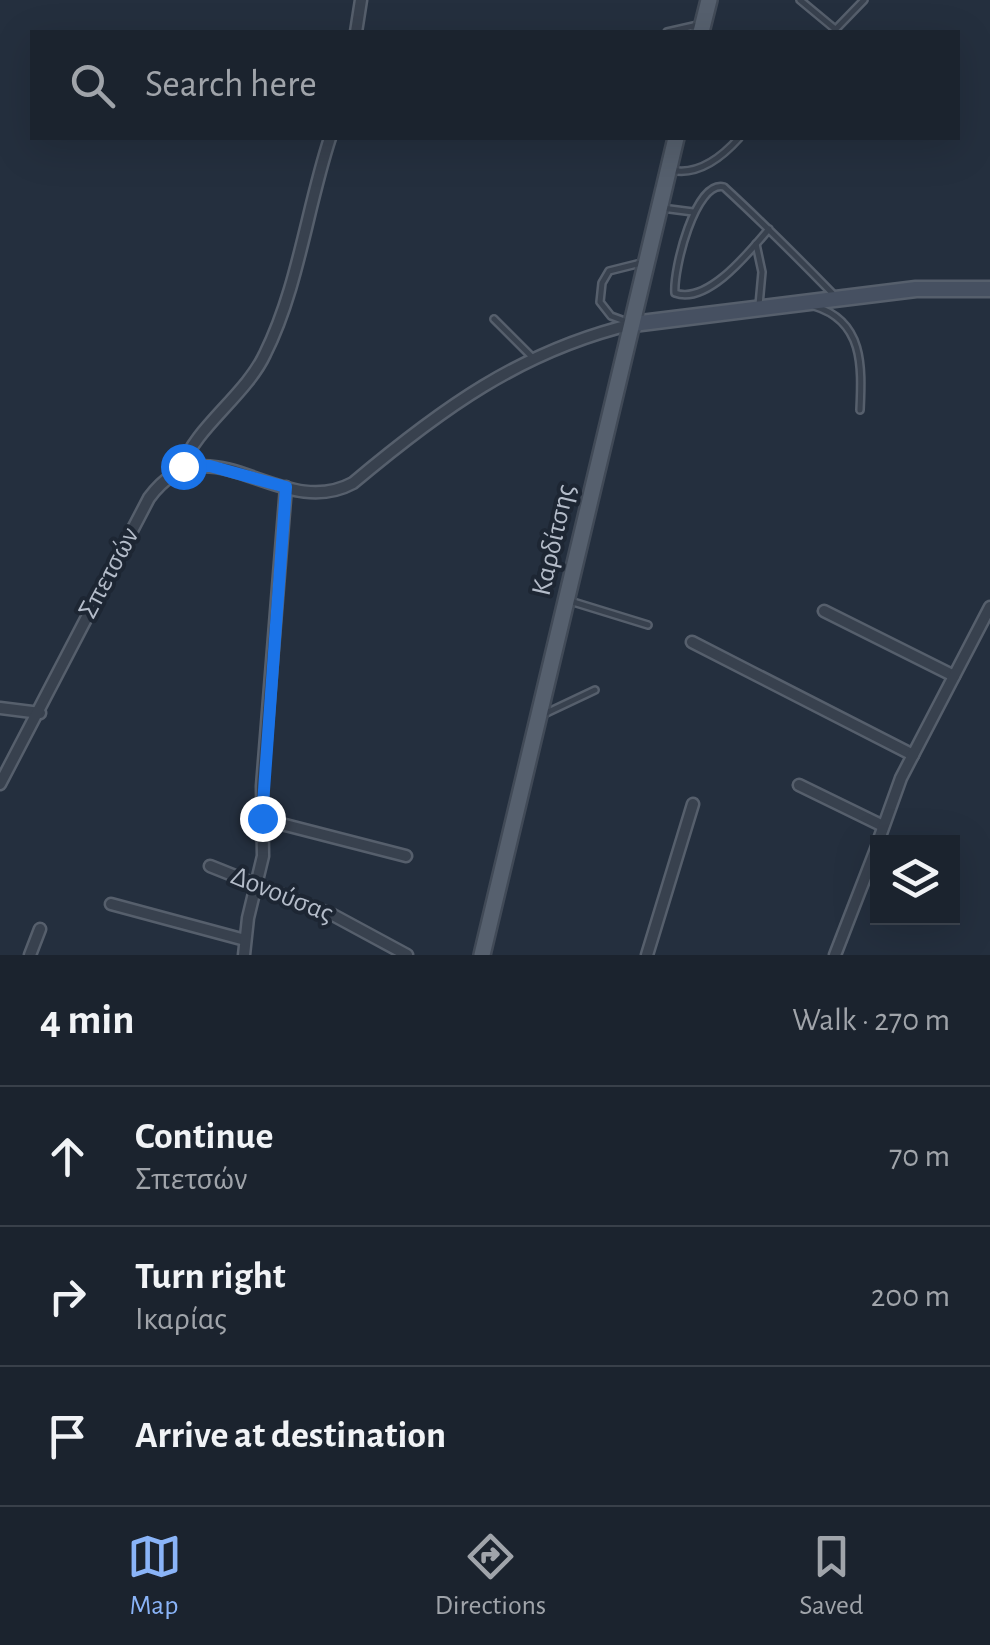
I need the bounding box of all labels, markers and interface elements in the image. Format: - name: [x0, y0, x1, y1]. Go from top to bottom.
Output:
- search box: [30, 30, 960, 140]
- icon: search: [65, 58, 120, 113]
- text: Search here: [145, 66, 317, 104]
- route start: [161, 444, 207, 490]
- street label: Καρδίτσης: [528, 482, 580, 598]
- street label: Σπετσών: [74, 523, 144, 623]
- route end: [240, 796, 286, 842]
- map controls: [870, 835, 960, 925]
- button: layers: [870, 835, 960, 925]
- street label: Δονούσας: [227, 862, 337, 928]
- text: 4 min: [40, 999, 135, 1041]
- text: Walk · 270 m: [792, 1004, 950, 1036]
- text: Continue: [135, 1118, 273, 1156]
- icon: ahead: [40, 1129, 95, 1184]
- text: 70 m: [889, 1140, 950, 1172]
- text: Σπετσών: [135, 1163, 247, 1195]
- text: Turn right: [135, 1258, 285, 1296]
- icon: right: [40, 1269, 95, 1324]
- text: 200 m: [871, 1280, 950, 1312]
- text: Ικαρίας: [135, 1303, 227, 1335]
- icon: arrive: [40, 1409, 95, 1464]
- text: Arrive at destination: [135, 1417, 446, 1455]
- tab: Map: [127, 1529, 182, 1623]
- tab: Directions: [435, 1529, 546, 1623]
- tab: Saved: [799, 1529, 863, 1623]

